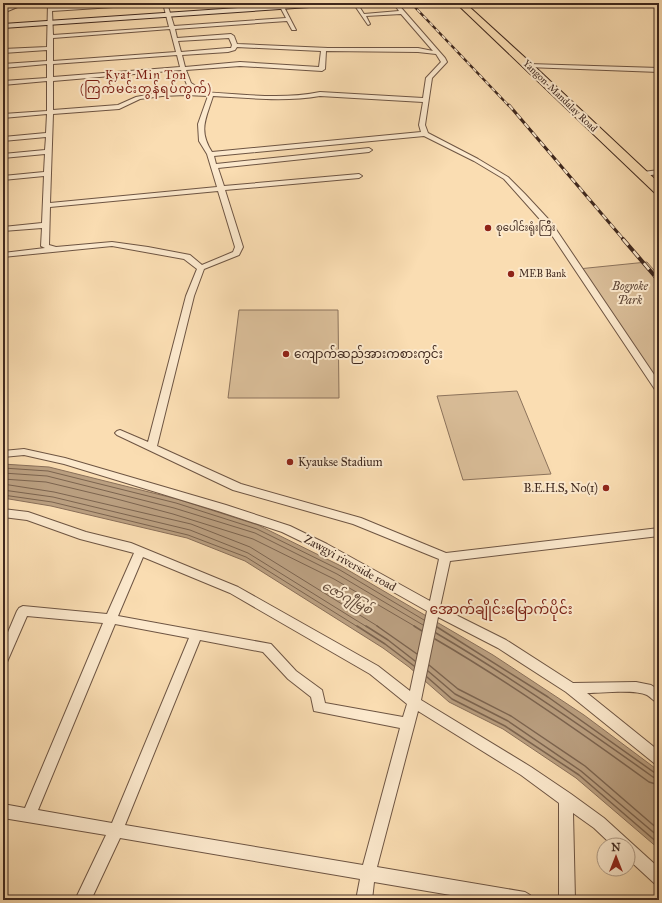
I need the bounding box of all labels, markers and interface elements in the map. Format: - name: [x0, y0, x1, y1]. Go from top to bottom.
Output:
- street label: Yangon-Mandalay Road: [520, 57, 600, 135]
- district label: Kyat Min Ton (ကြက်မင်းတွန်ရပ်ကွက်): [80, 68, 212, 99]
- place label: စုပေါင်းရုံးကြီး: [496, 220, 556, 236]
- marker: စုပေါင်းရုံးကြီး: [483, 223, 493, 233]
- place label: MEB Bank: [519, 268, 566, 280]
- marker: MEB Bank: [506, 269, 516, 279]
- park label: Bogyoke Park: [611, 279, 649, 307]
- place label: ကျောက်ဆည်အားကစားကွင်း: [294, 345, 443, 364]
- marker: ကျောက်ဆည်အားကစားကွင်း: [281, 349, 291, 359]
- place label: Kyaukse Stadium: [298, 455, 383, 469]
- marker: Kyaukse Stadium: [285, 457, 295, 467]
- place label: B.E.H.S, No(1): [524, 481, 598, 495]
- marker: B.E.H.S, No(1): [601, 483, 611, 493]
- street label: Zawgyi riverside road: [301, 532, 398, 595]
- water label: ဇော်ဂျီမြစ်: [317, 576, 378, 621]
- district label: အောက်ချိုင်းမြောက်ပိုင်း: [429, 599, 573, 621]
- north arrow: [596, 837, 636, 877]
- text: N: [611, 841, 621, 854]

